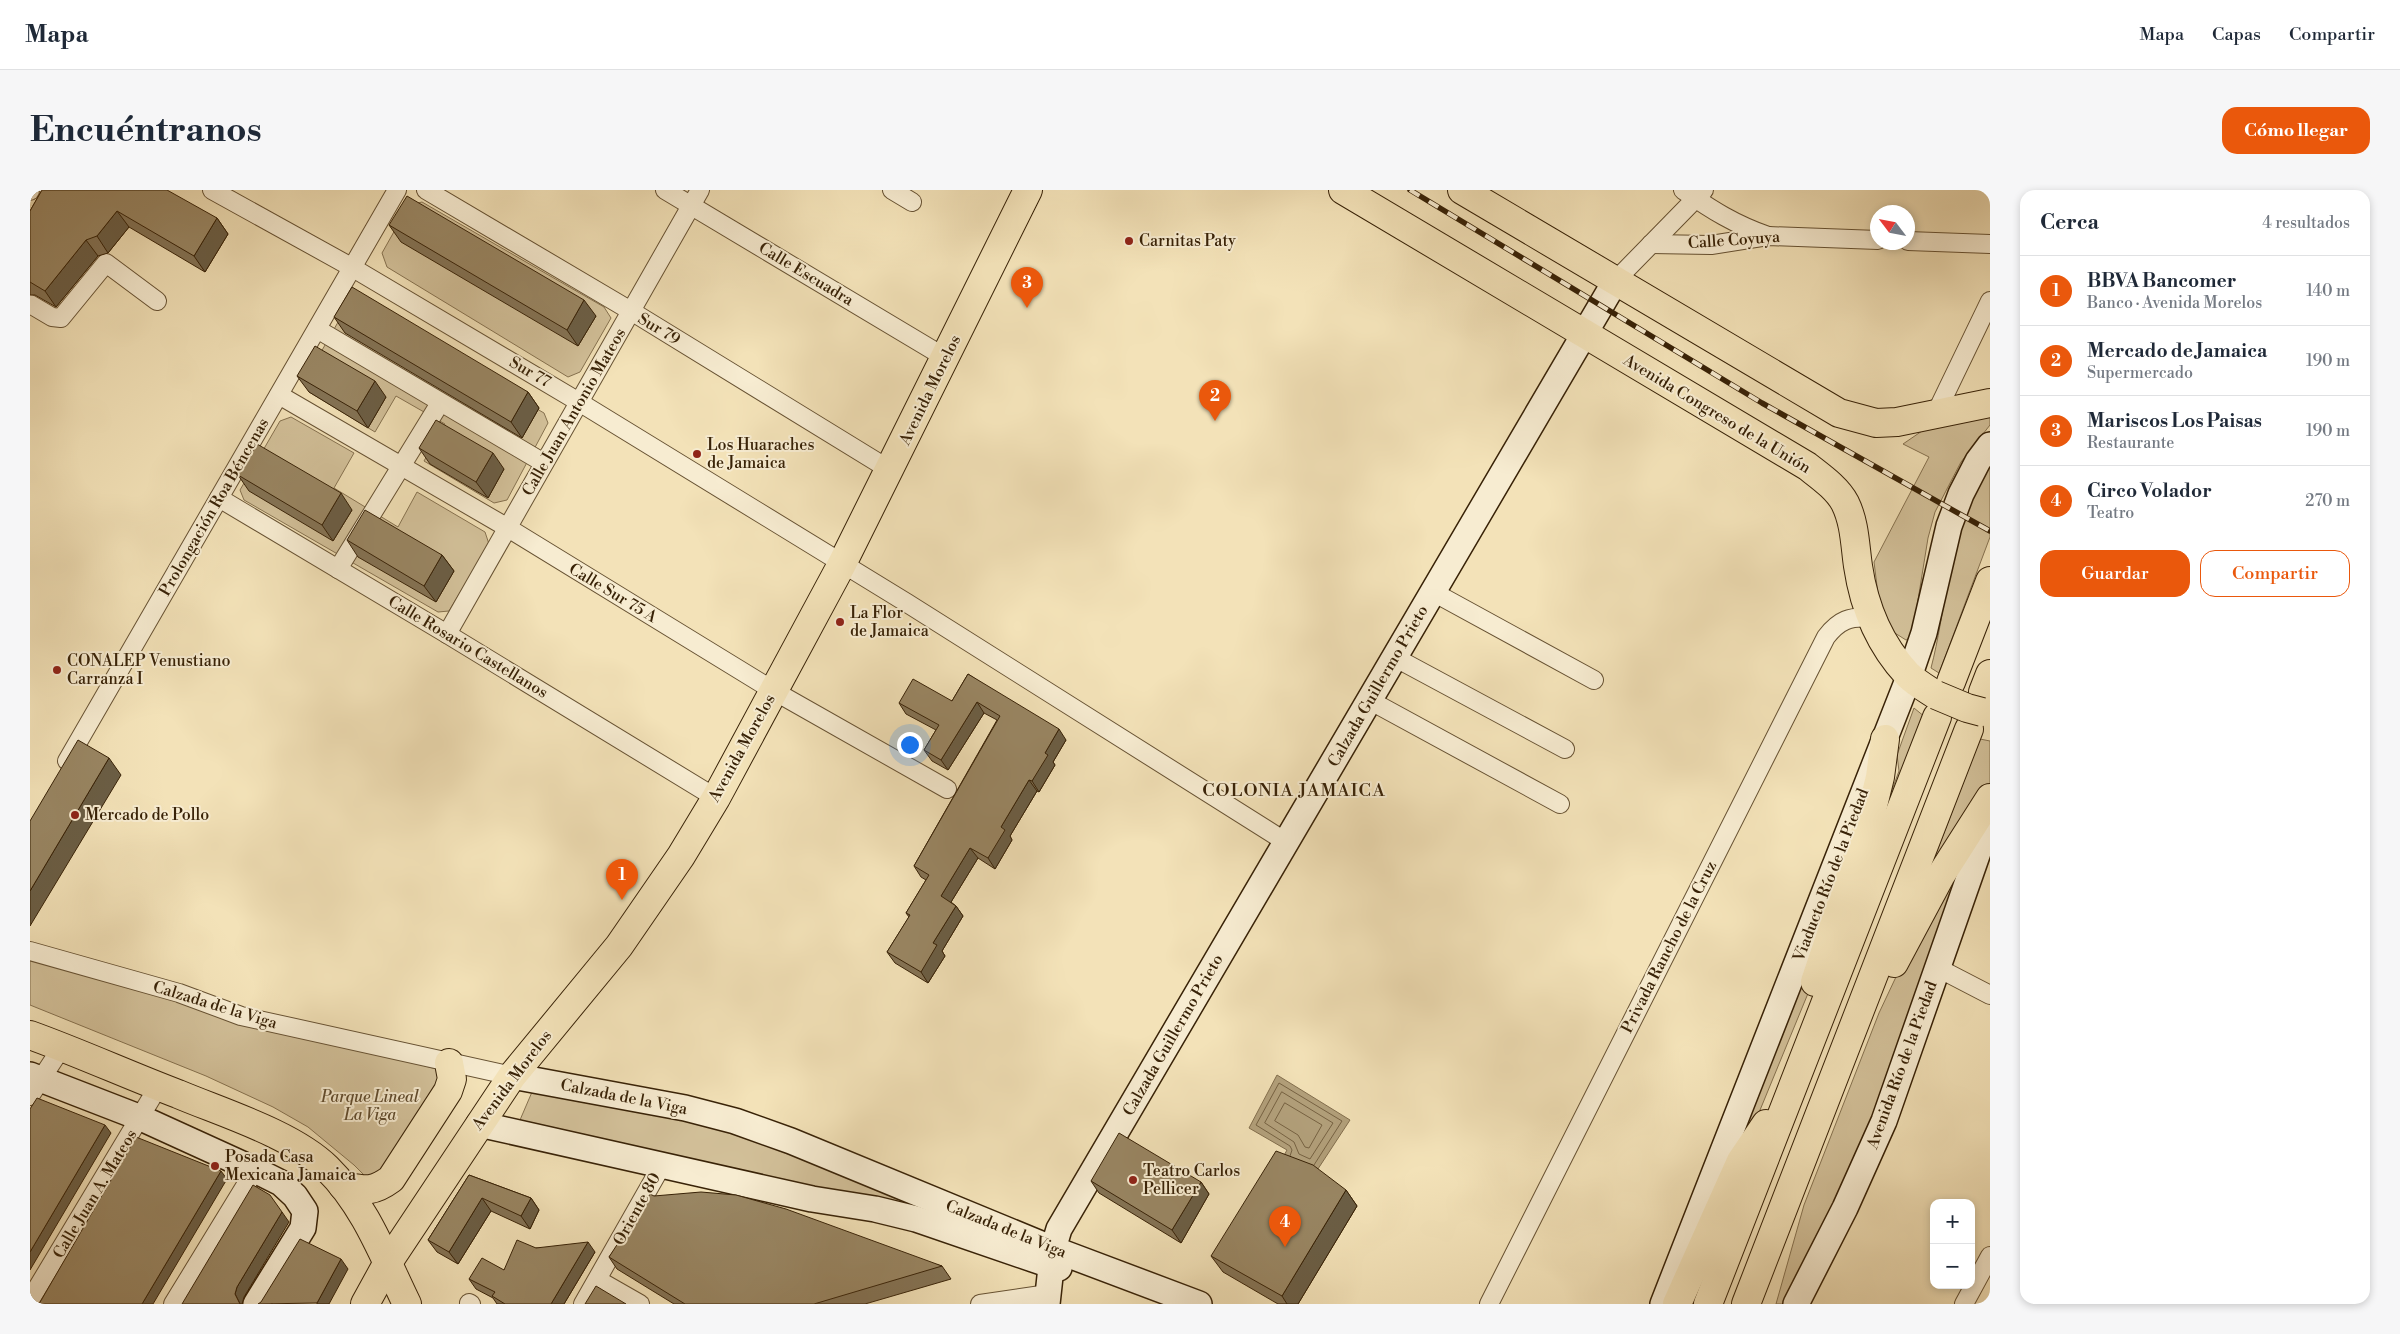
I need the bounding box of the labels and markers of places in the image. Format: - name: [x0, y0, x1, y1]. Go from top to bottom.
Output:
- place label: Carnitas Paty: [1139, 231, 1236, 251]
- marker: Carnitas Paty: [1123, 235, 1135, 247]
- pin: 3: [1011, 267, 1043, 308]
- pin: 2: [1199, 380, 1231, 421]
- place label: Los Huaraches de Jamaica: [707, 435, 814, 473]
- marker: Los Huaraches de Jamaica: [691, 448, 703, 460]
- place label: La Flor de Jamaica: [850, 603, 930, 641]
- marker: La Flor de Jamaica: [834, 616, 846, 628]
- place label: CONALEP Venustiano Carranza I: [67, 651, 230, 689]
- marker: CONALEP Venustiano Carranza I: [51, 664, 63, 676]
- place label: Mercado de Pollo: [85, 805, 209, 825]
- marker: Mercado de Pollo: [69, 809, 81, 821]
- pin: 1: [606, 859, 638, 900]
- place label: Posada Casa Mexicana Jamaica: [225, 1147, 357, 1185]
- marker: Posada Casa Mexicana Jamaica: [209, 1160, 221, 1172]
- place label: Teatro Carlos Pellicer: [1143, 1161, 1240, 1199]
- marker: Teatro Carlos Pellicer: [1127, 1174, 1139, 1186]
- pin: 4: [1269, 1206, 1301, 1247]

